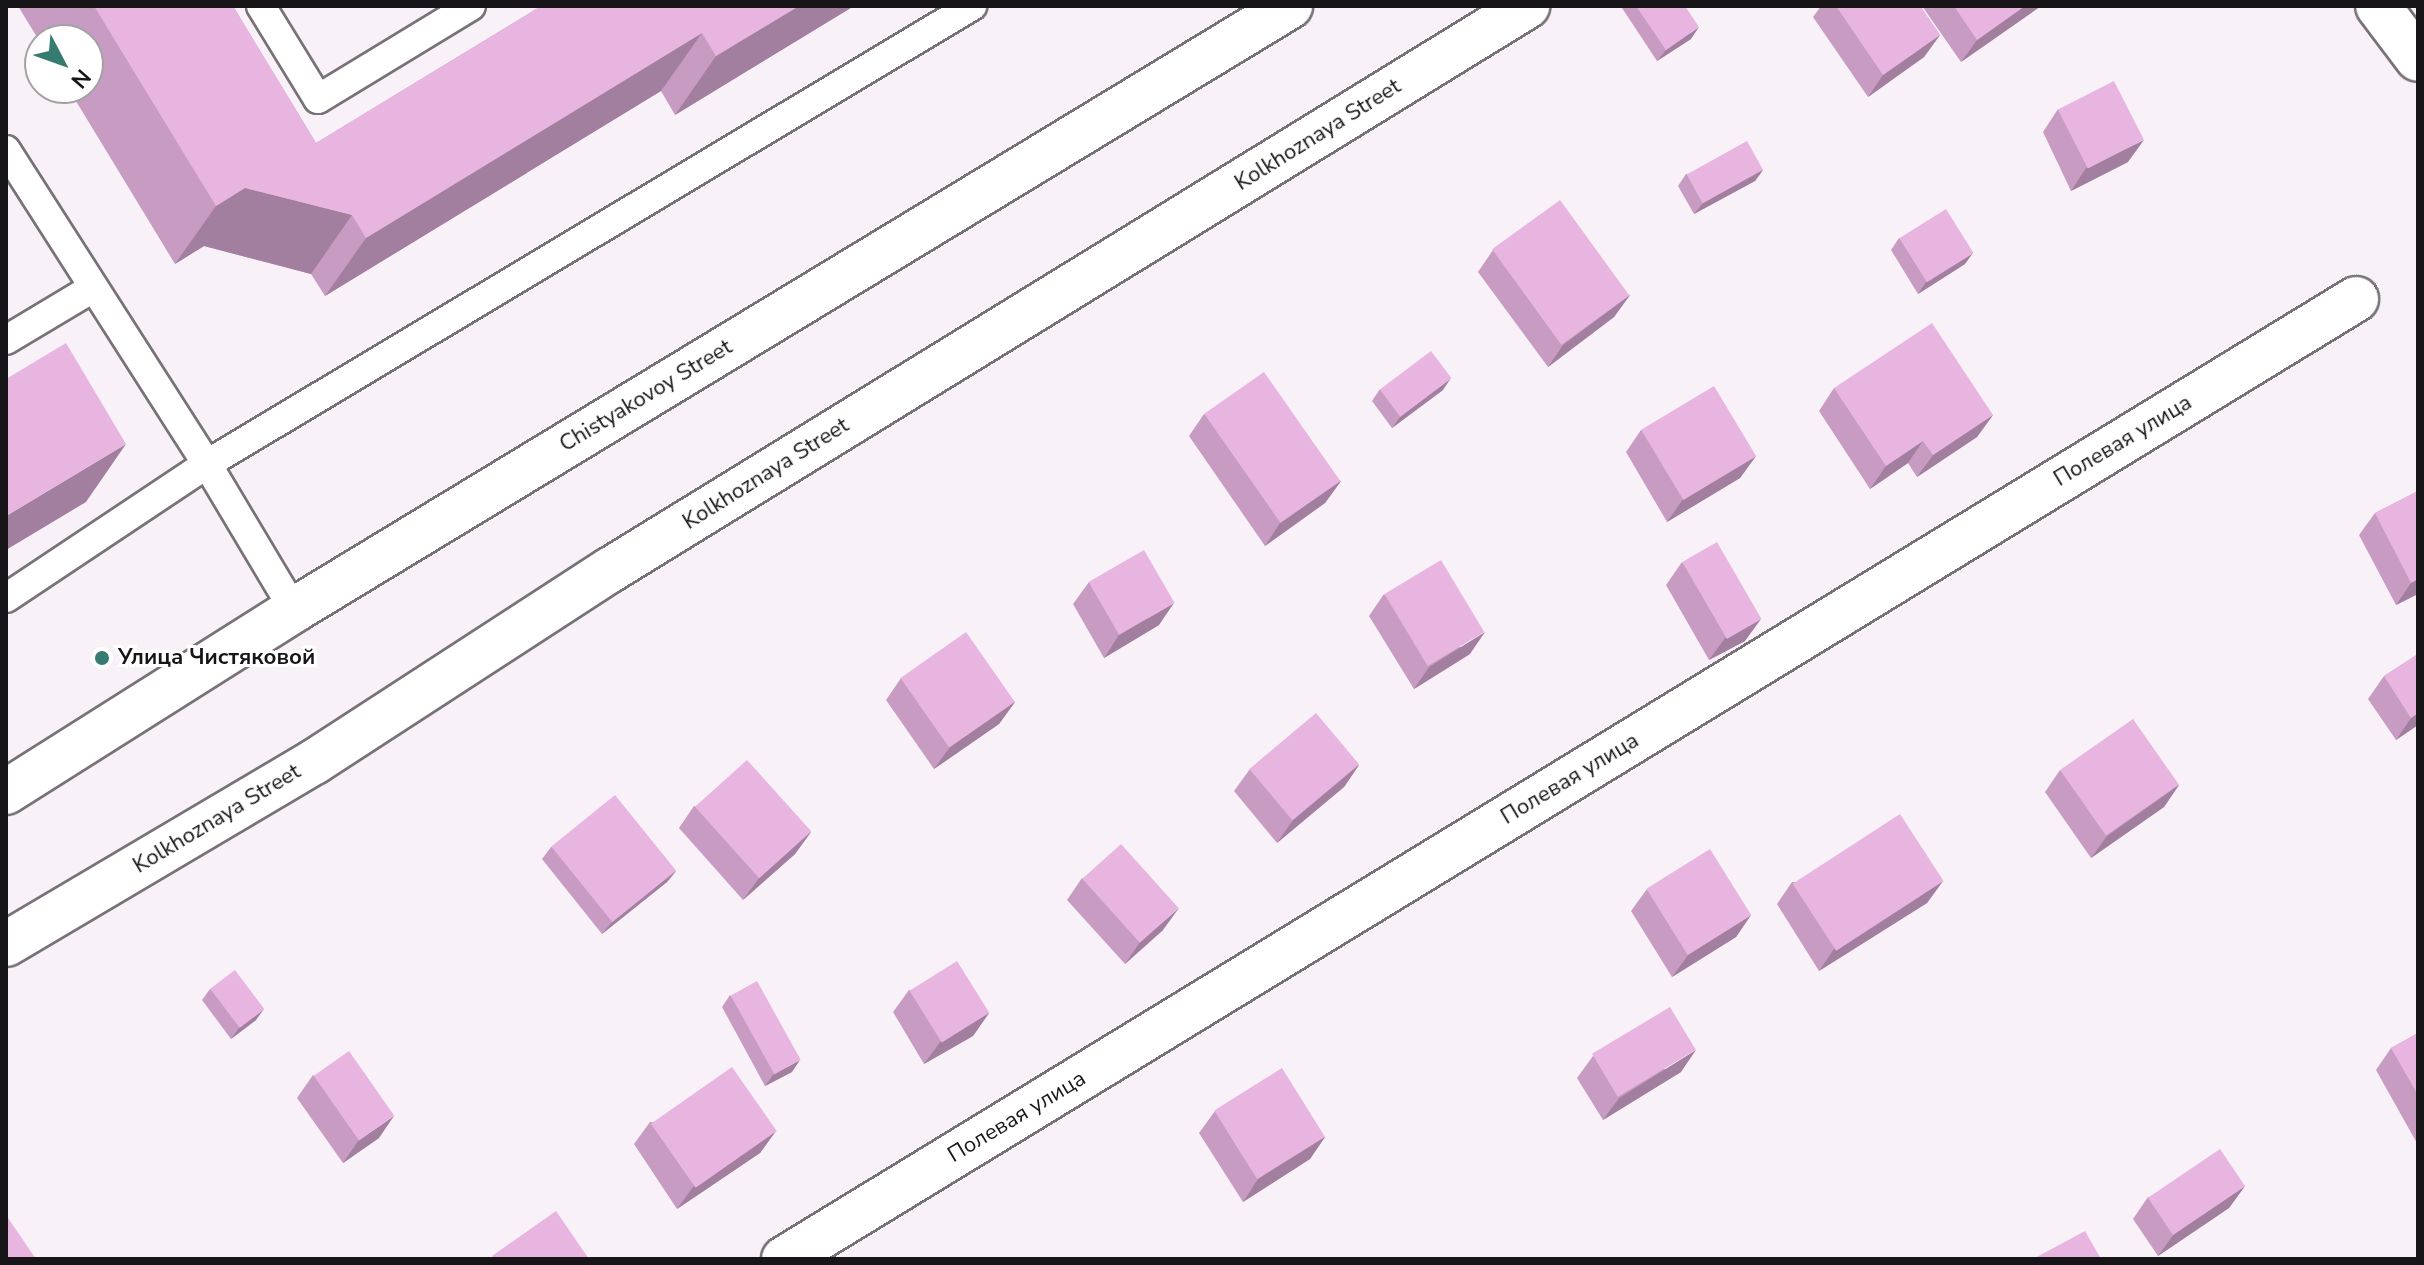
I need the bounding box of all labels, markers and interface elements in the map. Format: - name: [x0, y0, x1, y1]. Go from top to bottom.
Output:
- north arrow: [24, 24, 104, 104]
- text: N: [64, 62, 97, 94]
- street label: Kolkhoznaya Street: [1230, 73, 1406, 197]
- street label: Chistyakovoy Street: [555, 334, 737, 458]
- street label: Полевая улица: [2049, 389, 2197, 493]
- street label: Kolkhoznaya Street: [678, 412, 854, 536]
- place label: Улица Чистяковой: [118, 645, 315, 671]
- marker: Улица Чистяковой: [93, 649, 111, 667]
- street label: Полевая улица: [1496, 727, 1644, 831]
- street label: Kolkhoznaya Street: [129, 759, 305, 879]
- street label: Полевая улица: [943, 1065, 1091, 1169]

